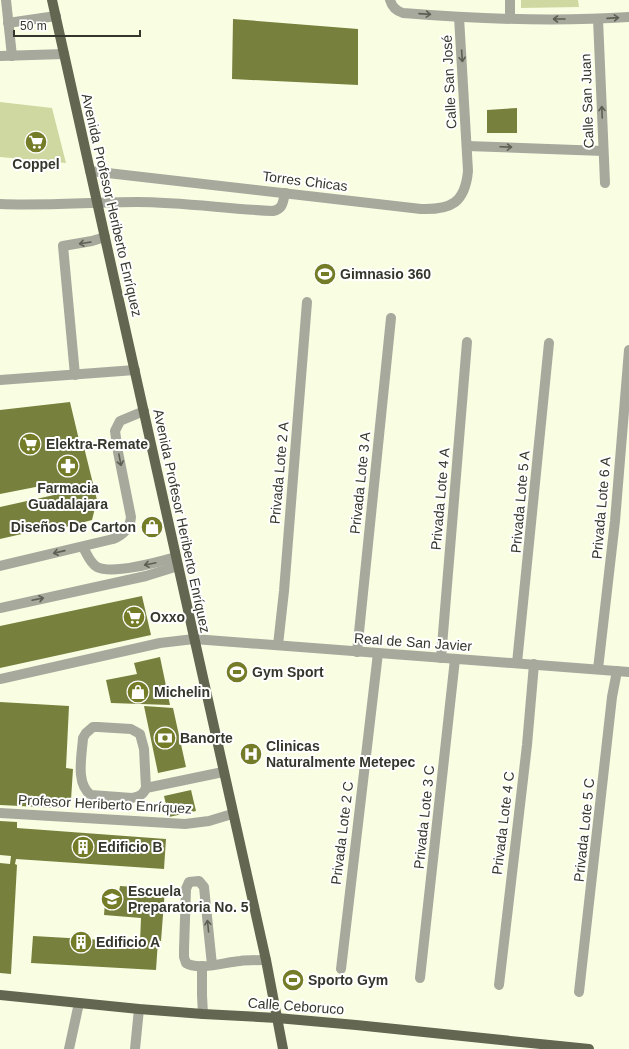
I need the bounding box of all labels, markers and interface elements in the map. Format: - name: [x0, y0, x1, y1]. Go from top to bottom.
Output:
- one-way arrow: [418, 11, 431, 18]
- scale bar: [14, 12, 140, 38]
- one-way arrow: [606, 14, 619, 21]
- one-way arrow: [553, 15, 566, 23]
- text: 50 m: [20, 19, 47, 33]
- street label: Calle San José: [439, 34, 459, 129]
- one-way arrow: [458, 49, 465, 62]
- street label: Calle San Juan: [577, 53, 597, 149]
- street label: Avenida Profesor Heriberto Enríquez: [78, 92, 146, 318]
- one-way arrow: [598, 106, 605, 119]
- supermarket icon: Coppel: [23, 129, 49, 155]
- one-way arrow: [499, 144, 512, 151]
- place label: Coppel: [12, 156, 60, 172]
- street label: Torres Chicas: [262, 168, 348, 194]
- one-way arrow: [79, 239, 92, 247]
- sports icon: Gimnasio 360: [312, 261, 338, 287]
- place label: Gimnasio 360: [340, 266, 431, 282]
- street label: Avenida Profesor Heriberto Enríquez: [150, 408, 214, 634]
- street label: Privada Lote 2 A: [267, 420, 292, 525]
- street label: Privada Lote 3 A: [347, 430, 373, 535]
- supermarket icon: Elektra-Remate: [17, 431, 43, 457]
- place label: Elektra-Remate: [46, 436, 148, 452]
- street label: Privada Lote 4 A: [428, 446, 453, 551]
- street label: Privada Lote 5 A: [508, 449, 533, 554]
- pharmacy icon: Farmacia Guadalajara: [55, 453, 81, 479]
- one-way arrow: [116, 454, 124, 467]
- street label: Privada Lote 6 A: [589, 455, 614, 560]
- place label: Farmacia Guadalajara: [28, 480, 108, 512]
- shop icon: Diseños De Carton: [139, 514, 165, 540]
- place label: Diseños De Carton: [11, 519, 136, 535]
- one-way arrow: [53, 549, 66, 557]
- one-way arrow: [143, 560, 156, 568]
- one-way arrow: [31, 595, 44, 603]
- supermarket icon: Oxxo: [121, 604, 147, 630]
- place label: Oxxo: [150, 609, 185, 625]
- street label: Real de San Javier: [353, 630, 473, 654]
- sports icon: Gym Sport: [224, 659, 250, 685]
- place label: Gym Sport: [252, 664, 324, 680]
- shop icon: Michelin: [125, 679, 151, 705]
- place label: Michelin: [154, 684, 210, 700]
- bank icon: Banorte: [152, 725, 178, 751]
- place label: Banorte: [180, 730, 233, 746]
- place label: Clinicas Naturalmente Metepec: [266, 738, 416, 770]
- hospital icon: Clinicas Naturalmente Metepec: [238, 741, 264, 767]
- street label: Privada Lote 3 C: [411, 764, 437, 870]
- street label: Privada Lote 4 C: [489, 770, 517, 876]
- street label: Privada Lote 5 C: [571, 777, 597, 883]
- street label: Privada Lote 2 C: [328, 780, 356, 886]
- street label: Profesor Heriberto Enríquez: [18, 791, 192, 817]
- building icon: Edificio B: [70, 834, 96, 860]
- place label: Edificio B: [98, 839, 163, 855]
- place label: Escuela Preparatoria No. 5: [128, 883, 249, 915]
- school or university icon: Escuela Preparatoria No. 5: [99, 886, 125, 912]
- one-way arrow: [204, 920, 211, 933]
- building icon: Edificio A: [68, 929, 94, 955]
- place label: Edificio A: [96, 934, 160, 950]
- sports icon: Sporto Gym: [280, 967, 306, 993]
- place label: Sporto Gym: [308, 972, 388, 988]
- street label: Calle Ceboruco: [247, 995, 345, 1017]

